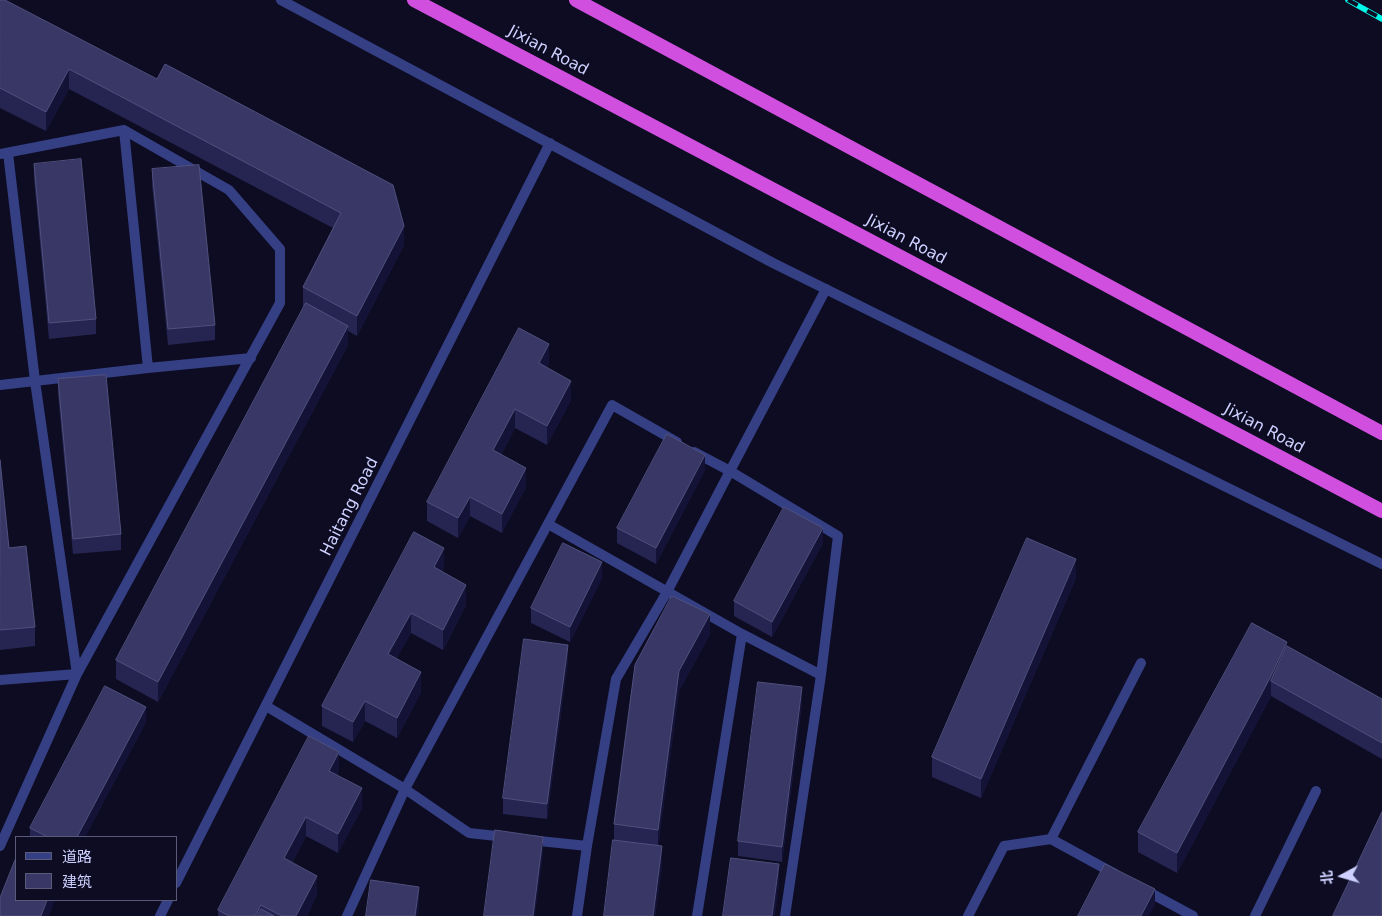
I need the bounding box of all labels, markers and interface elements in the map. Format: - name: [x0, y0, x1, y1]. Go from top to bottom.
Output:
- street label: Jixian Road: [505, 22, 591, 80]
- street label: Jixian Road: [863, 211, 949, 269]
- street label: Jixian Road: [1221, 400, 1307, 458]
- street label: Haitang Road: [317, 455, 383, 559]
- legend: [15, 836, 178, 901]
- text: 道路: [62, 848, 92, 866]
- north arrow: [1317, 851, 1367, 901]
- text: 北: [1318, 870, 1336, 885]
- text: 建筑: [62, 873, 92, 891]

